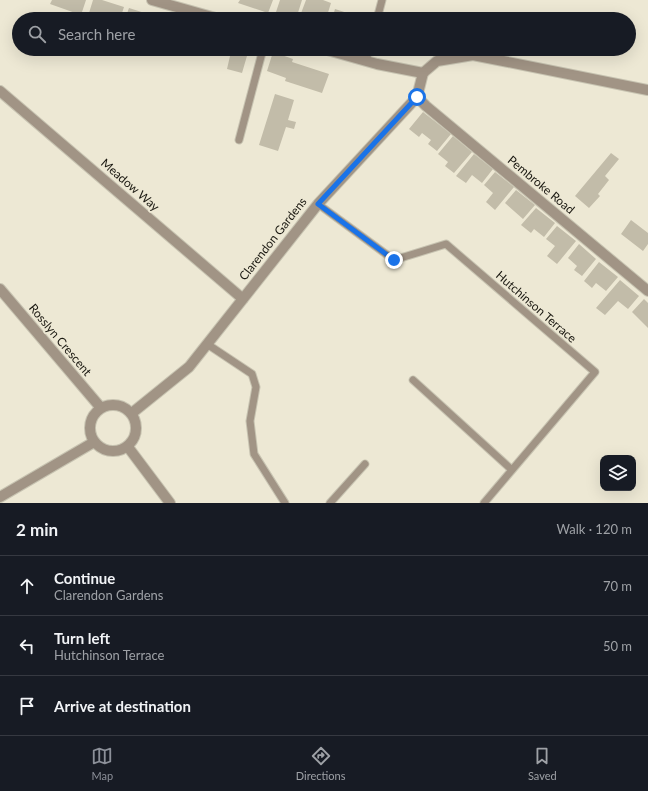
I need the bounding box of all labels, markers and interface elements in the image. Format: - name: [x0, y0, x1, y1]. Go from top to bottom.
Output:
- search box: [12, 12, 636, 56]
- icon: search: [26, 23, 48, 45]
- text: Search here: [58, 25, 135, 43]
- route start: [408, 88, 426, 106]
- street label: Pembroke Road: [505, 152, 578, 217]
- street label: Meadow Way: [98, 155, 163, 215]
- street label: Clarendon Gardens: [236, 194, 310, 283]
- route end: [385, 251, 403, 269]
- street label: Hutchinson Terrace: [493, 268, 580, 346]
- street label: Rosslyn Crescent: [26, 301, 95, 379]
- map controls: [600, 455, 636, 491]
- button: layers: [600, 455, 636, 491]
- text: 2 min: [16, 519, 58, 540]
- text: Walk · 120 m: [556, 521, 632, 537]
- text: Continue: [54, 569, 115, 587]
- icon: ahead: [16, 575, 38, 597]
- text: 70 m: [603, 578, 632, 594]
- text: Clarendon Gardens: [54, 587, 163, 603]
- text: Turn left: [54, 629, 110, 647]
- icon: left: [16, 635, 38, 657]
- text: 50 m: [603, 638, 632, 654]
- text: Hutchinson Terrace: [54, 647, 164, 663]
- icon: arrive: [16, 695, 38, 717]
- text: Arrive at destination: [54, 697, 191, 715]
- tab: Map: [91, 745, 113, 782]
- tab: Directions: [296, 745, 345, 782]
- tab: Saved: [528, 745, 557, 782]

